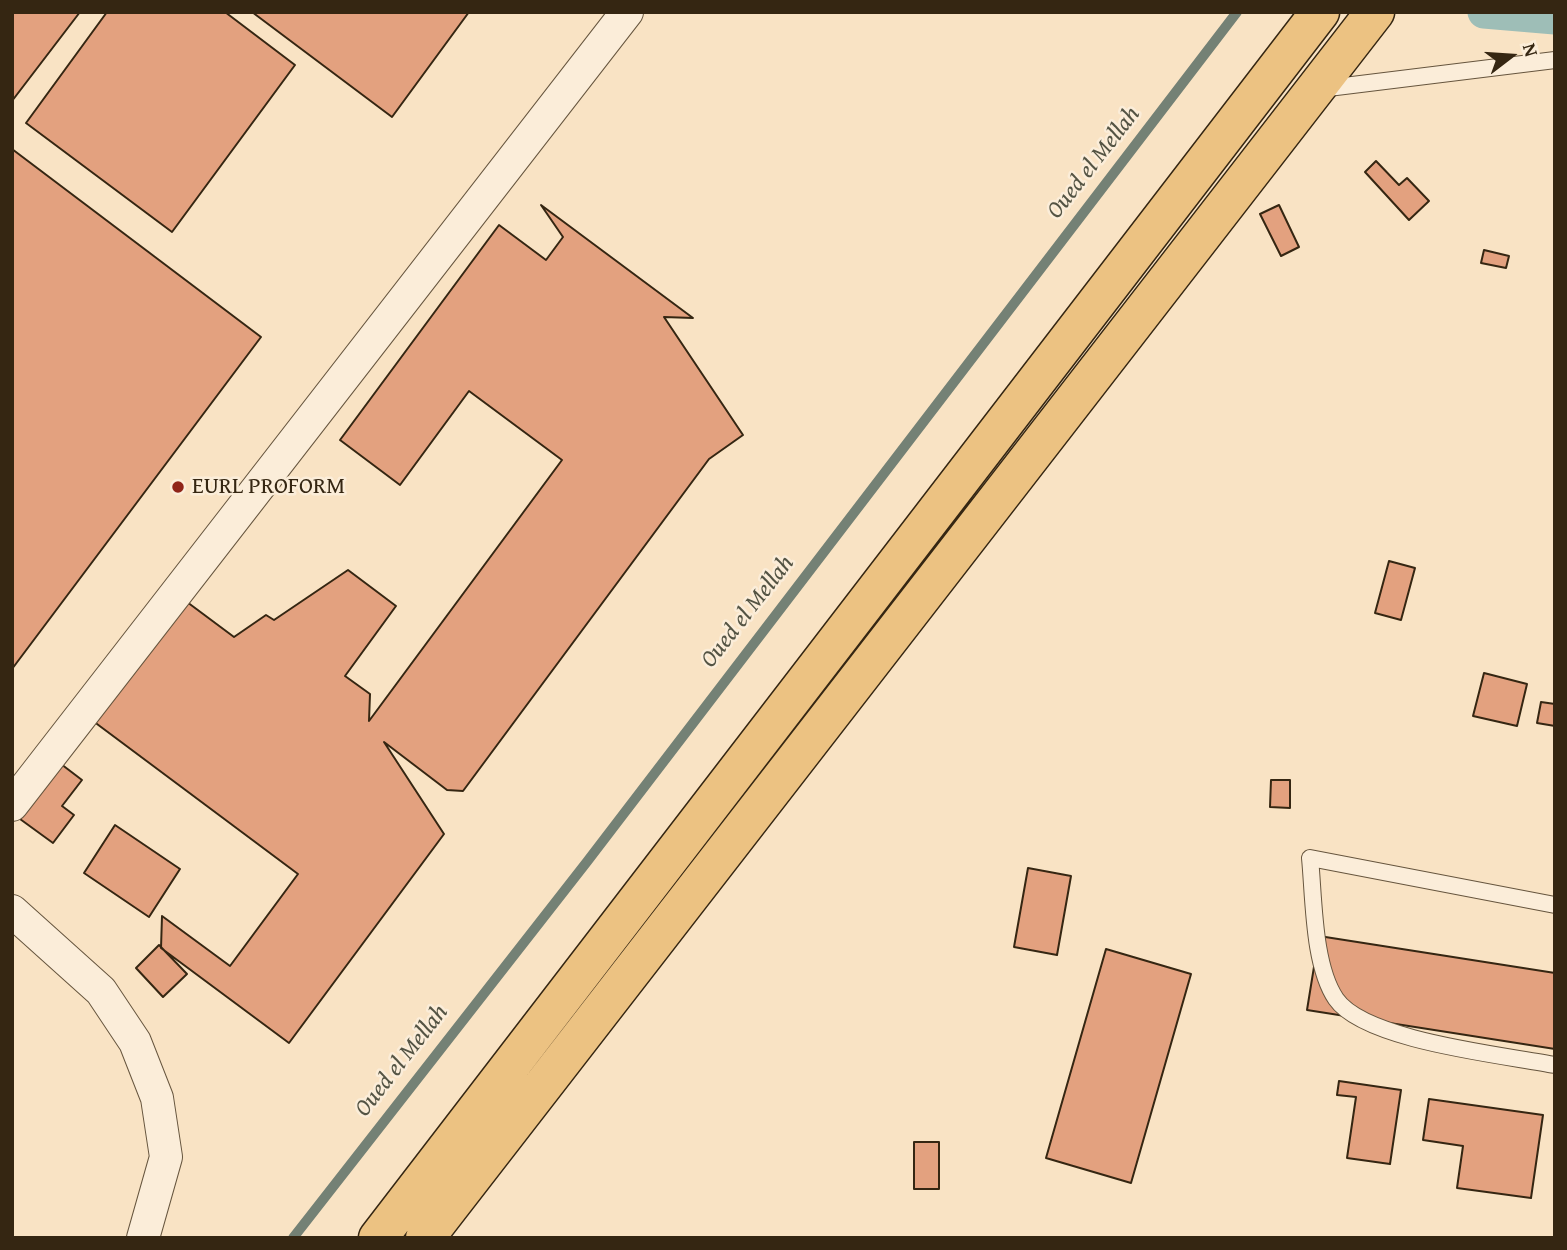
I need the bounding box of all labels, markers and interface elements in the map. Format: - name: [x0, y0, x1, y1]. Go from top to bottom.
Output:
- north arrow: [1476, 21, 1546, 91]
- text: N: [1516, 40, 1546, 60]
- water label: Oued el Mellah: [1041, 101, 1147, 225]
- place label: EURL PROFORM: [192, 473, 345, 501]
- marker: EURL PROFORM: [170, 479, 186, 495]
- water label: Oued el Mellah: [695, 550, 801, 674]
- water label: Oued el Mellah: [349, 999, 455, 1123]

